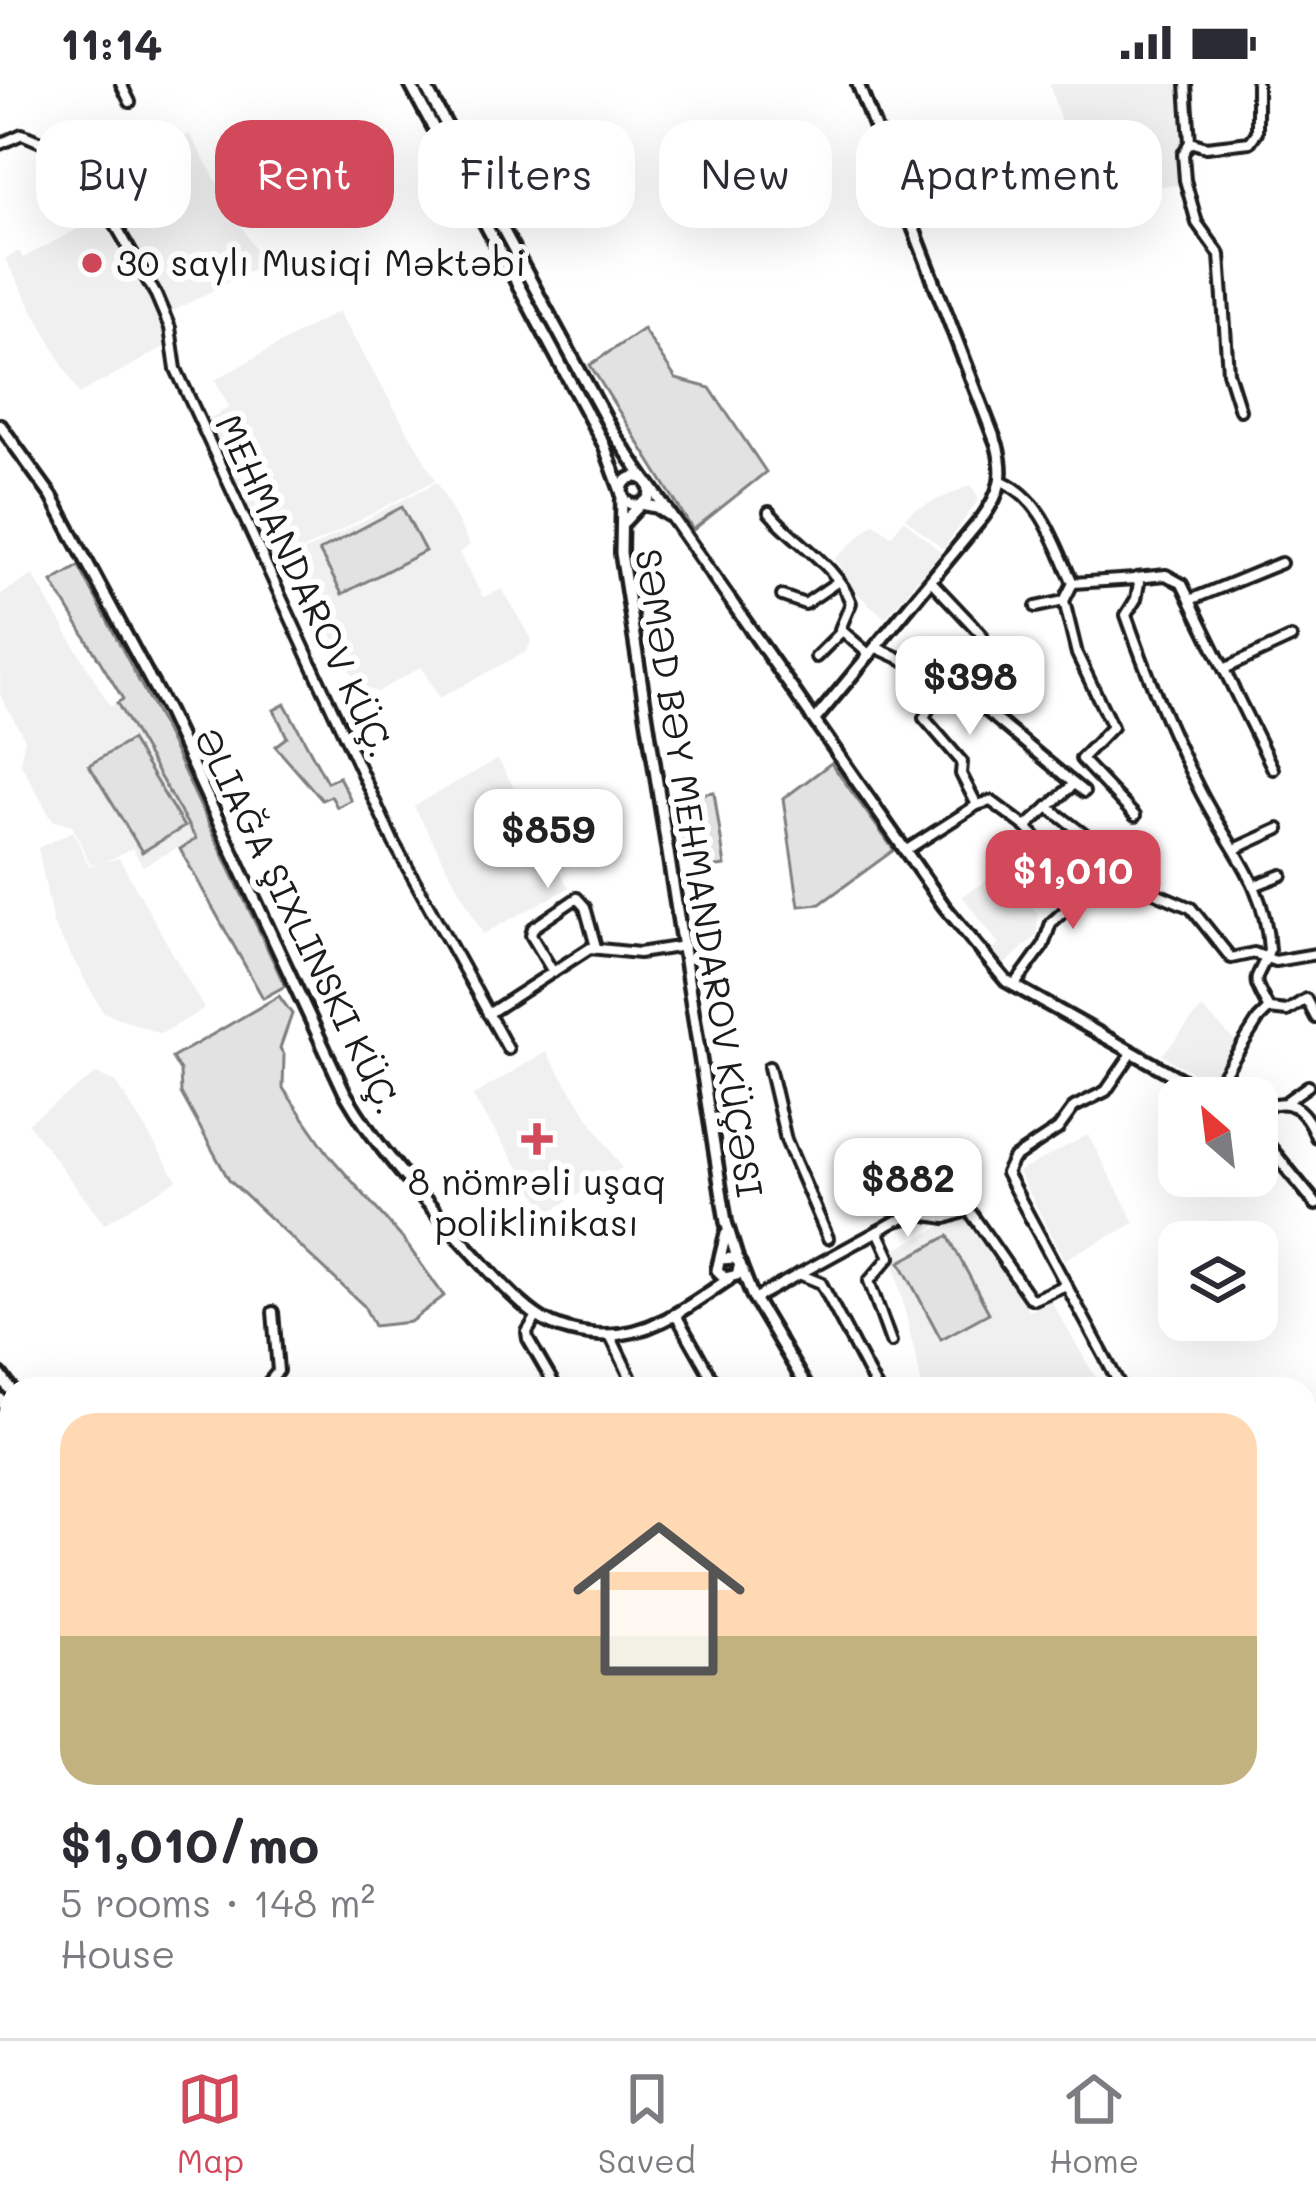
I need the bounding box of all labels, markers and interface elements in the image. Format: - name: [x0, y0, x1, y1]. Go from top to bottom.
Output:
- text: 11:14: [60, 13, 163, 71]
- chip: Buy: [36, 120, 191, 228]
- chip: Rent: [215, 120, 394, 228]
- chip: Filters: [418, 120, 635, 228]
- chip: New: [659, 120, 832, 228]
- chip: Apartment: [856, 120, 1162, 228]
- place label: 30 saylı Musiqi Məktəbi: [116, 238, 526, 286]
- marker: 30 saylı Musiqi Məktəbi: [79, 250, 105, 276]
- street label: MEHMANDAROV KÜÇ.: [206, 406, 407, 764]
- street label: SƏMƏD BƏY MEHMANDAROV KÜÇƏSI: [626, 545, 775, 1200]
- pin: $398: [899, 636, 1041, 738]
- text: $398: [922, 649, 1018, 700]
- street label: ƏLIAĞA ŞIXLINSKI KÜÇ.: [185, 719, 413, 1121]
- pin: $859: [477, 789, 619, 891]
- text: $859: [501, 802, 595, 853]
- pin: $1,010: [975, 830, 1171, 932]
- text: $1,010: [1013, 843, 1133, 894]
- north arrow: [1158, 1077, 1278, 1197]
- map controls: [1158, 1077, 1278, 1341]
- marker: 8 nömrəli uşaq poliklinikası: [521, 1123, 553, 1155]
- pin: $882: [837, 1138, 979, 1240]
- text: $882: [861, 1151, 955, 1202]
- place label: 8 nömrəli uşaq poliklinikası: [408, 1157, 666, 1245]
- button: layers: [1158, 1221, 1278, 1341]
- icon: home: [551, 1491, 767, 1707]
- text: $1,010/mo: [60, 1809, 319, 1876]
- text: 5 rooms · 148 m²: [60, 1876, 375, 1927]
- text: House: [60, 1927, 175, 1978]
- tab: Map: [177, 2066, 244, 2181]
- tab: Saved: [598, 2066, 696, 2181]
- tab: Home: [1049, 2066, 1139, 2181]

